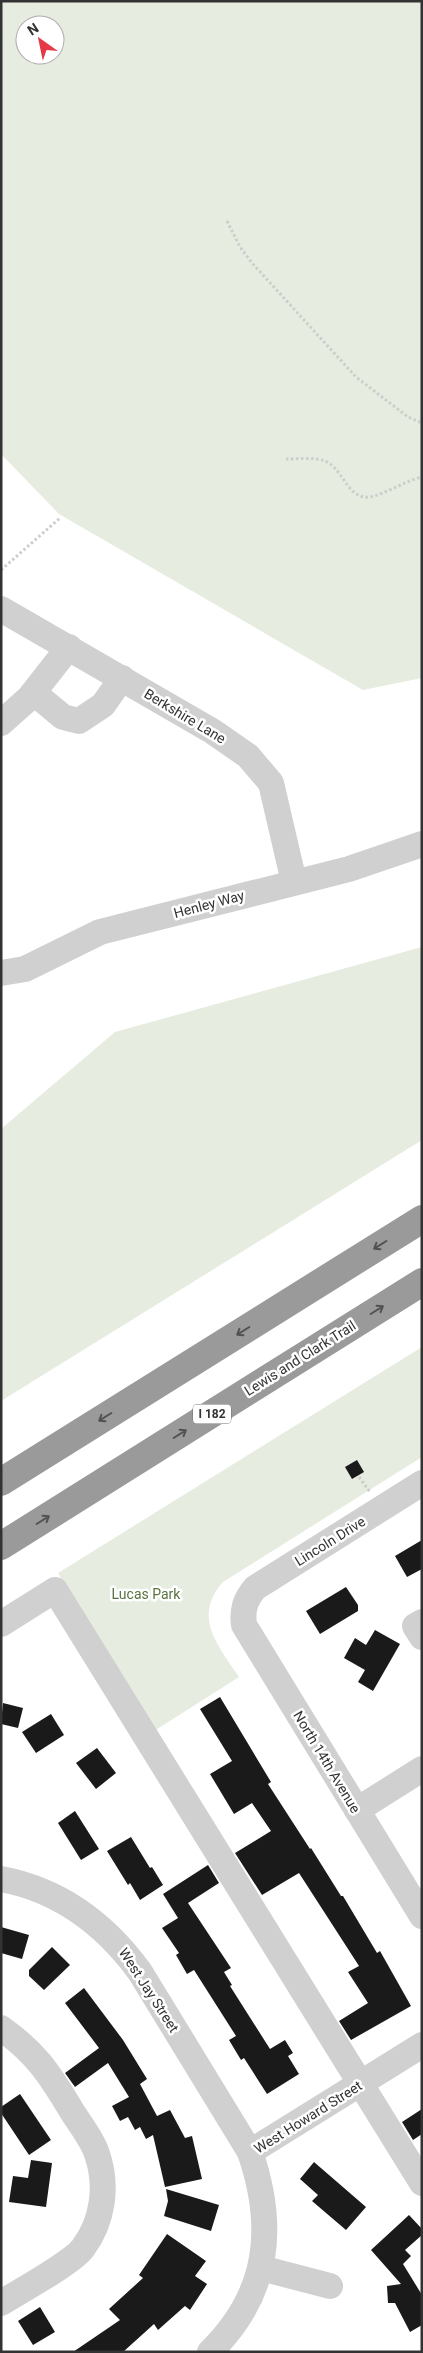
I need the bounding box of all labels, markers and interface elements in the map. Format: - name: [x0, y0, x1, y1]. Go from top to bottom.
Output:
- north arrow: [15, 15, 65, 65]
- text: N: [24, 20, 41, 39]
- street label: Berkshire Lane: [141, 685, 229, 747]
- street label: Henley Way: [172, 887, 246, 921]
- one-way arrow: [374, 1240, 388, 1250]
- one-way arrow: [370, 1305, 384, 1315]
- street label: Lewis and Clark Trail: [241, 1317, 359, 1399]
- one-way arrow: [236, 1326, 250, 1336]
- road number: I 182: [193, 1405, 231, 1424]
- one-way arrow: [98, 1412, 112, 1423]
- one-way arrow: [173, 1428, 187, 1438]
- street label: Lincoln Drive: [292, 1513, 368, 1569]
- one-way arrow: [35, 1515, 49, 1525]
- park label: Lucas Park: [112, 1586, 181, 1602]
- street label: North 14th Avenue: [290, 1708, 364, 1816]
- street label: West Jay Street: [116, 1945, 182, 2035]
- street label: West Howard Street: [251, 2077, 365, 2157]

